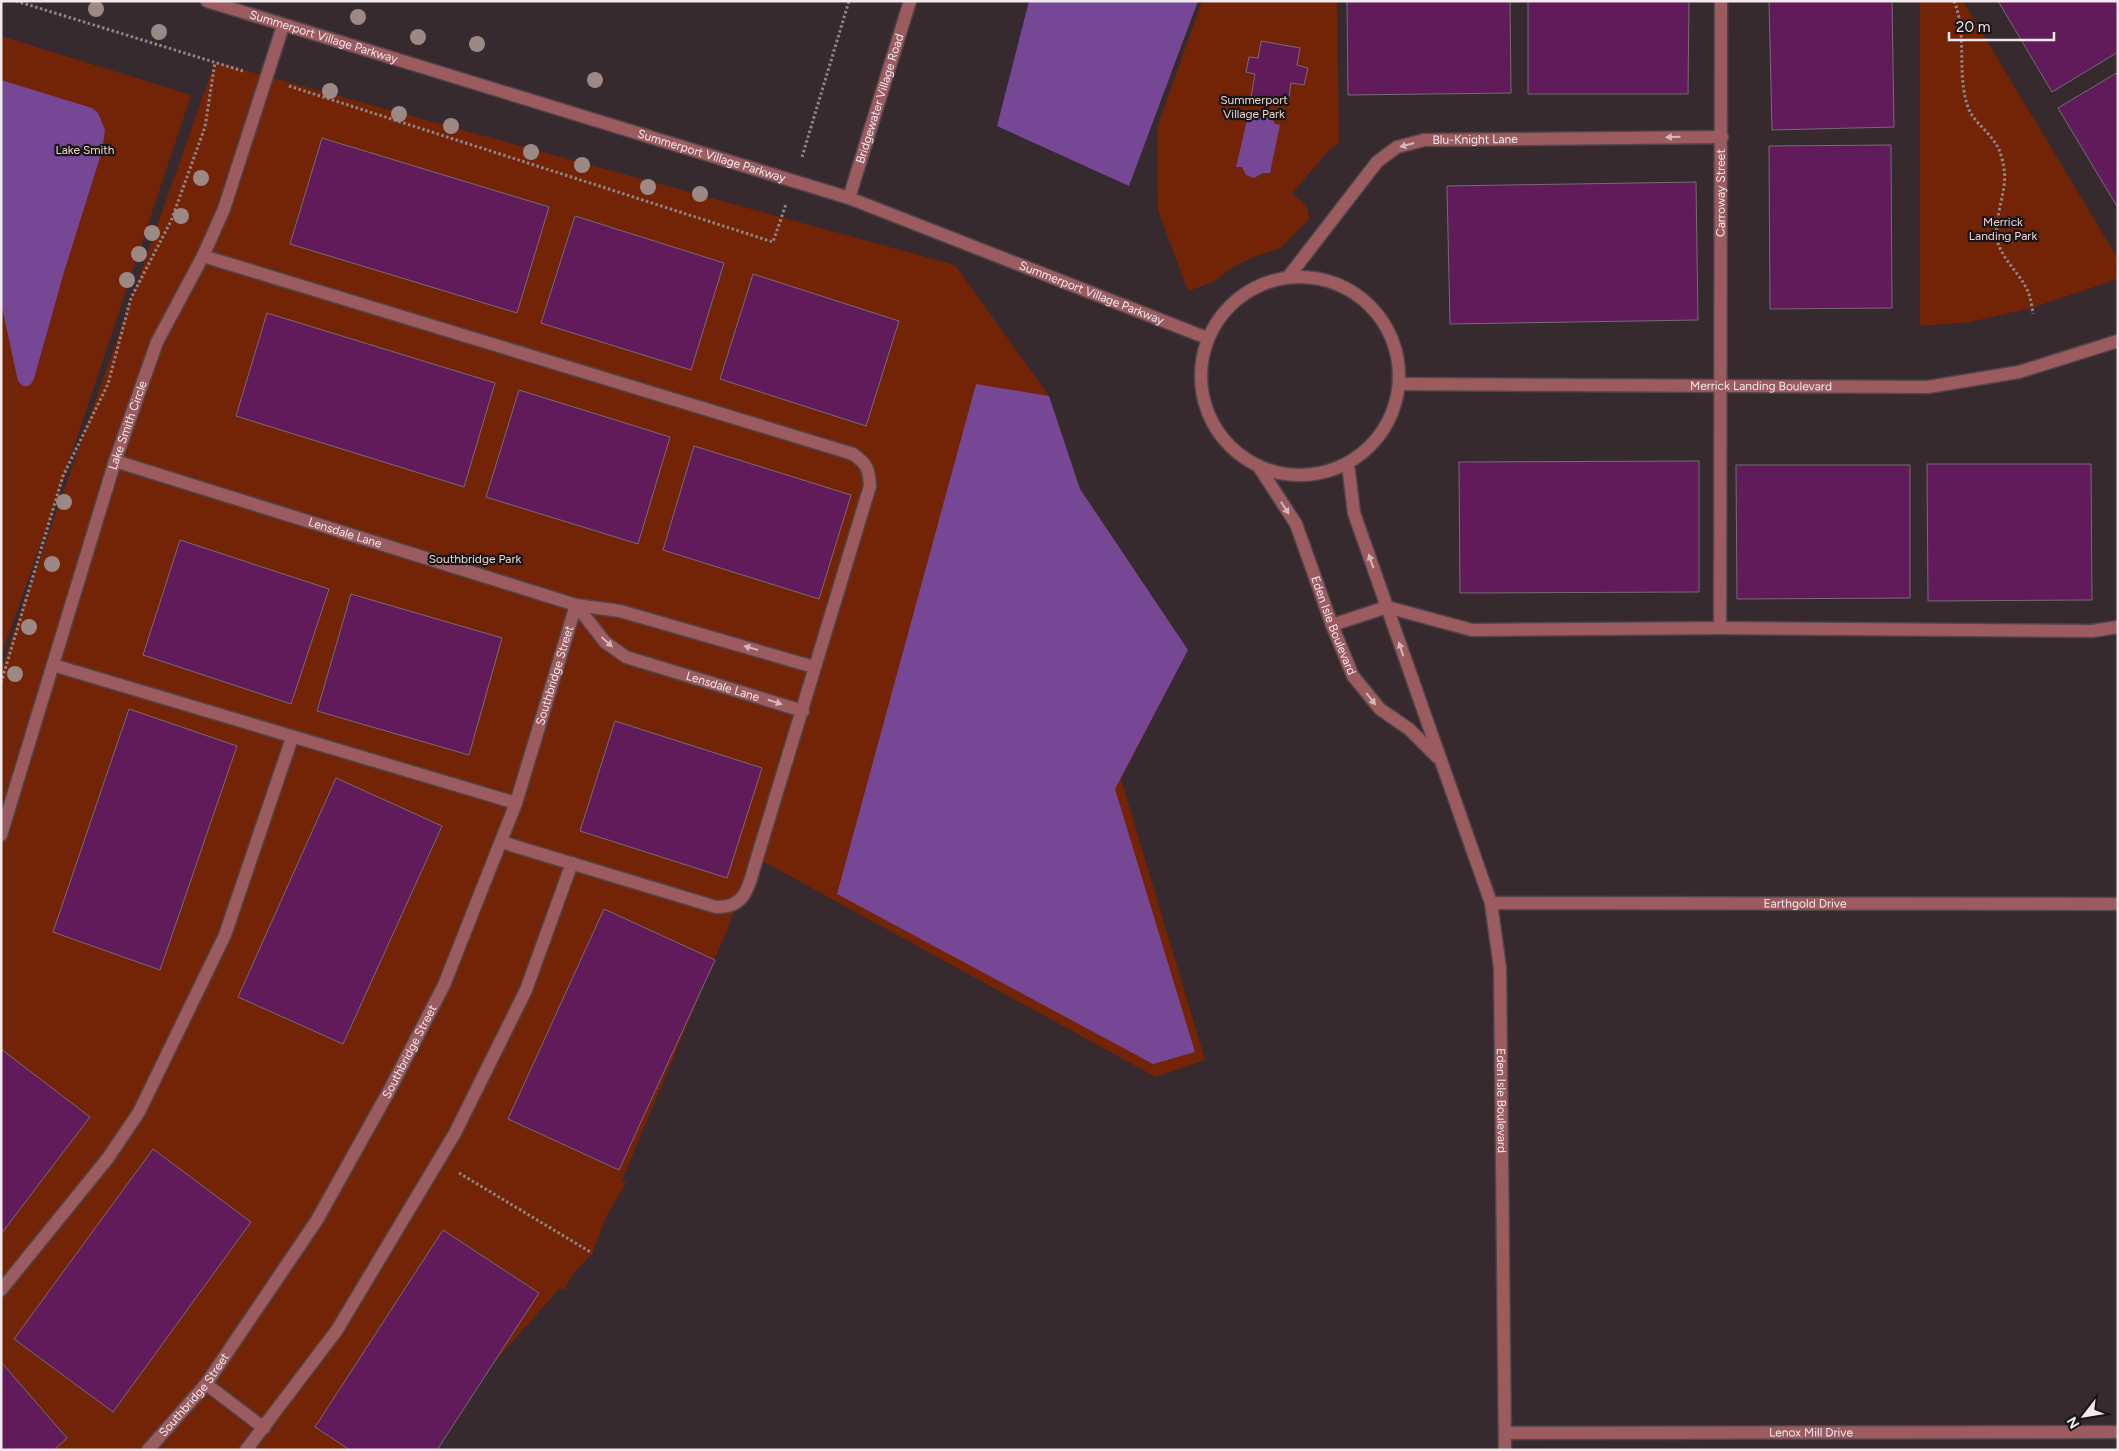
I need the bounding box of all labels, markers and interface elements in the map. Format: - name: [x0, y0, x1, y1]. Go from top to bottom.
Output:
- street label: Summerport Village Parkway: [248, 7, 400, 66]
- scale bar: [1949, 10, 2054, 42]
- text: 20 m: [1956, 18, 1990, 36]
- street label: Bridgewater Village Road: [853, 32, 906, 165]
- park label: Summerport Village Park: [1220, 93, 1288, 121]
- street label: Summerport Village Parkway: [636, 127, 788, 185]
- street label: Blu-Knight Lane: [1432, 132, 1518, 147]
- one-way arrow: [1665, 134, 1681, 142]
- one-way arrow: [1399, 141, 1414, 149]
- park label: Lake Smith: [55, 143, 115, 157]
- street label: Carroway Street: [1714, 149, 1728, 237]
- park label: Merrick Landing Park: [1969, 215, 2037, 243]
- street label: Summerport Village Parkway: [1017, 258, 1167, 328]
- street label: Lake Smith Circle: [106, 378, 150, 471]
- street label: Merrick Landing Boulevard: [1690, 379, 1832, 393]
- one-way arrow: [1280, 501, 1290, 515]
- street label: Lensdale Lane: [307, 515, 384, 551]
- park label: Southbridge Park: [429, 552, 521, 566]
- one-way arrow: [1367, 553, 1374, 568]
- street label: Eden Isle Boulevard: [1308, 574, 1359, 677]
- street label: Southbridge Street: [533, 624, 576, 727]
- one-way arrow: [601, 636, 613, 648]
- one-way arrow: [1397, 641, 1405, 656]
- one-way arrow: [743, 644, 758, 652]
- street label: Lensdale Lane: [684, 669, 762, 704]
- one-way arrow: [1366, 692, 1377, 705]
- one-way arrow: [768, 699, 783, 707]
- street label: Earthgold Drive: [1763, 896, 1847, 911]
- street label: Southbridge Street: [379, 1002, 440, 1101]
- street label: Eden Isle Boulevard: [1494, 1048, 1509, 1153]
- street label: Southbridge Street: [156, 1350, 232, 1439]
- north arrow: [2059, 1391, 2109, 1441]
- text: N: [2063, 1413, 2083, 1431]
- street label: Lenox Mill Drive: [1769, 1425, 1853, 1440]

